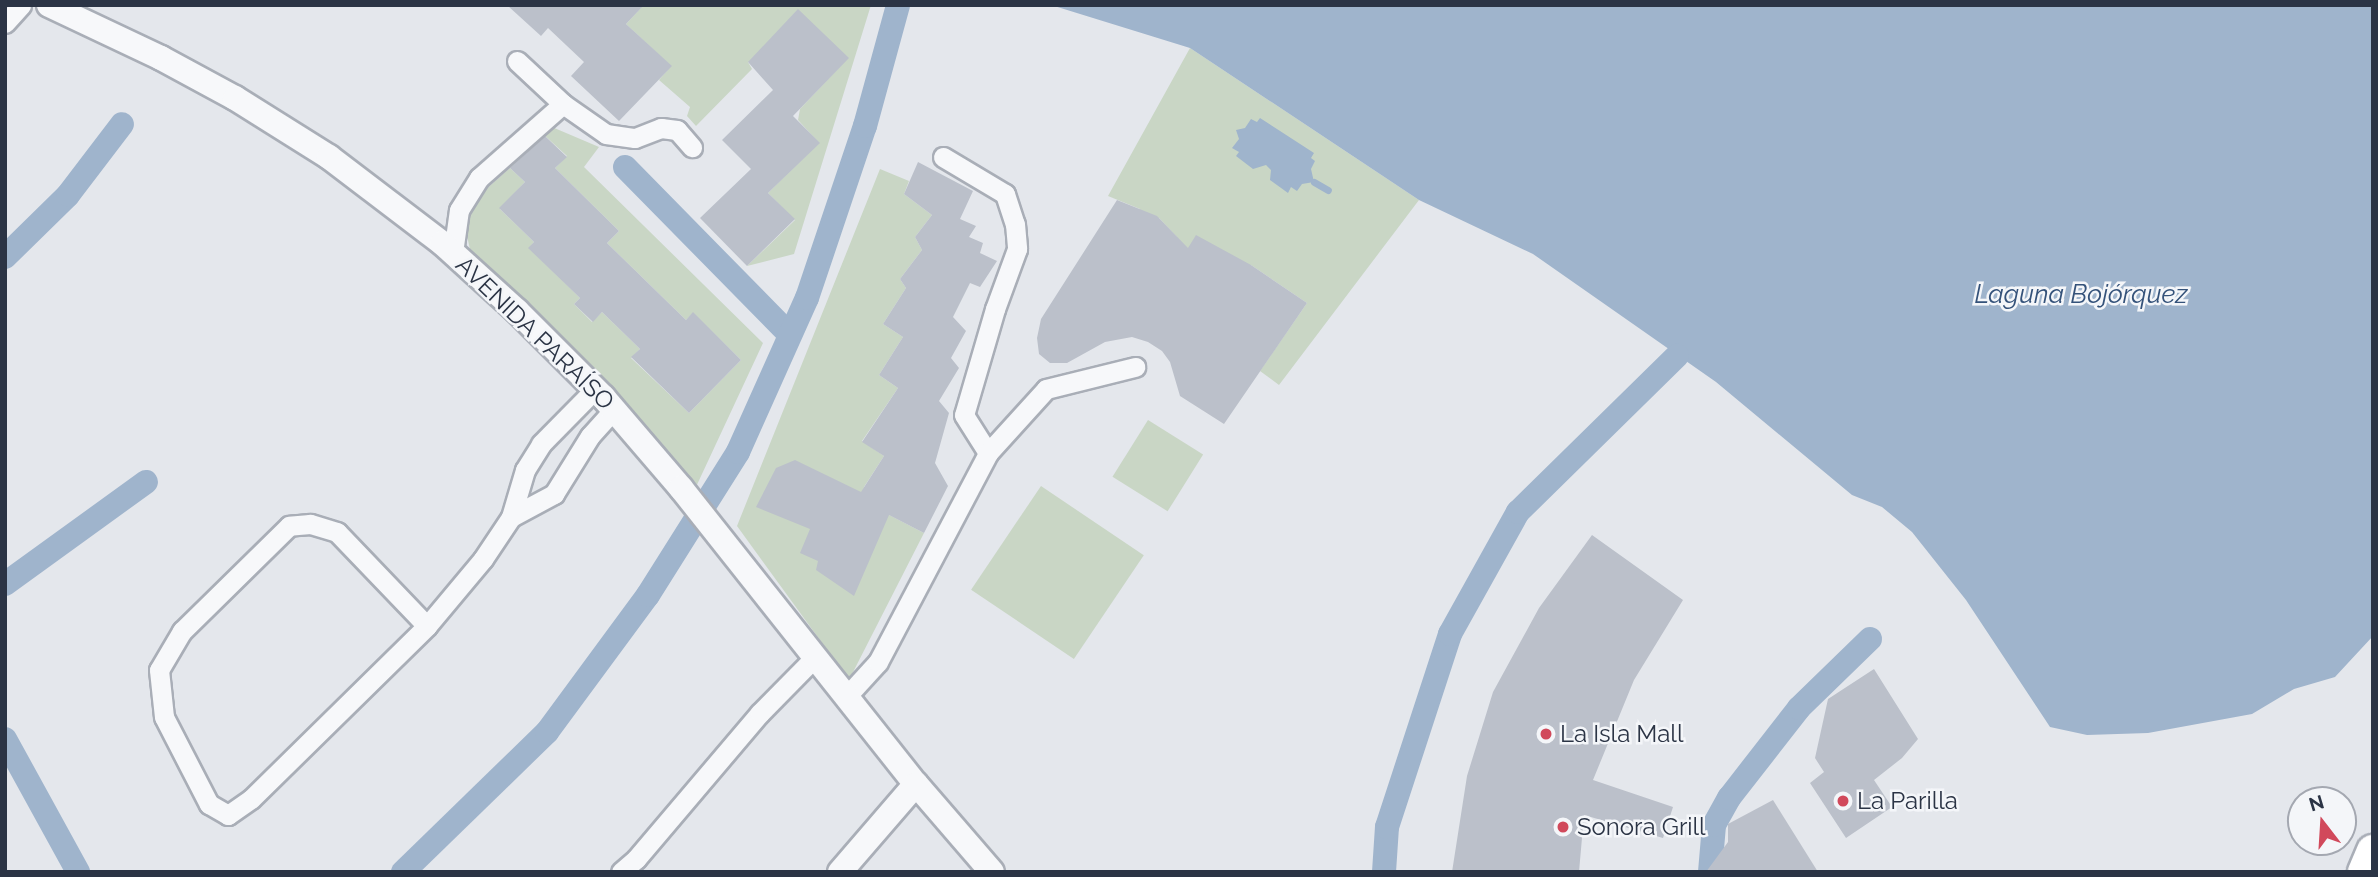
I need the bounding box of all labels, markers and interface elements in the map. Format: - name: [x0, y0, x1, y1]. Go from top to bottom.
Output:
- street label: AVENIDA PARAÍSO: [450, 250, 620, 416]
- water label: Laguna Bojórquez: [1974, 279, 2188, 311]
- place label: La Isla Mall: [1560, 720, 1683, 748]
- marker: La Isla Mall: [1538, 726, 1554, 742]
- north arrow: [2287, 786, 2357, 856]
- place label: La Parilla: [1857, 787, 1958, 815]
- text: N: [2306, 790, 2327, 815]
- marker: La Parilla: [1835, 793, 1851, 809]
- place label: Sonora Grill: [1577, 813, 1706, 841]
- marker: Sonora Grill: [1555, 819, 1571, 835]

